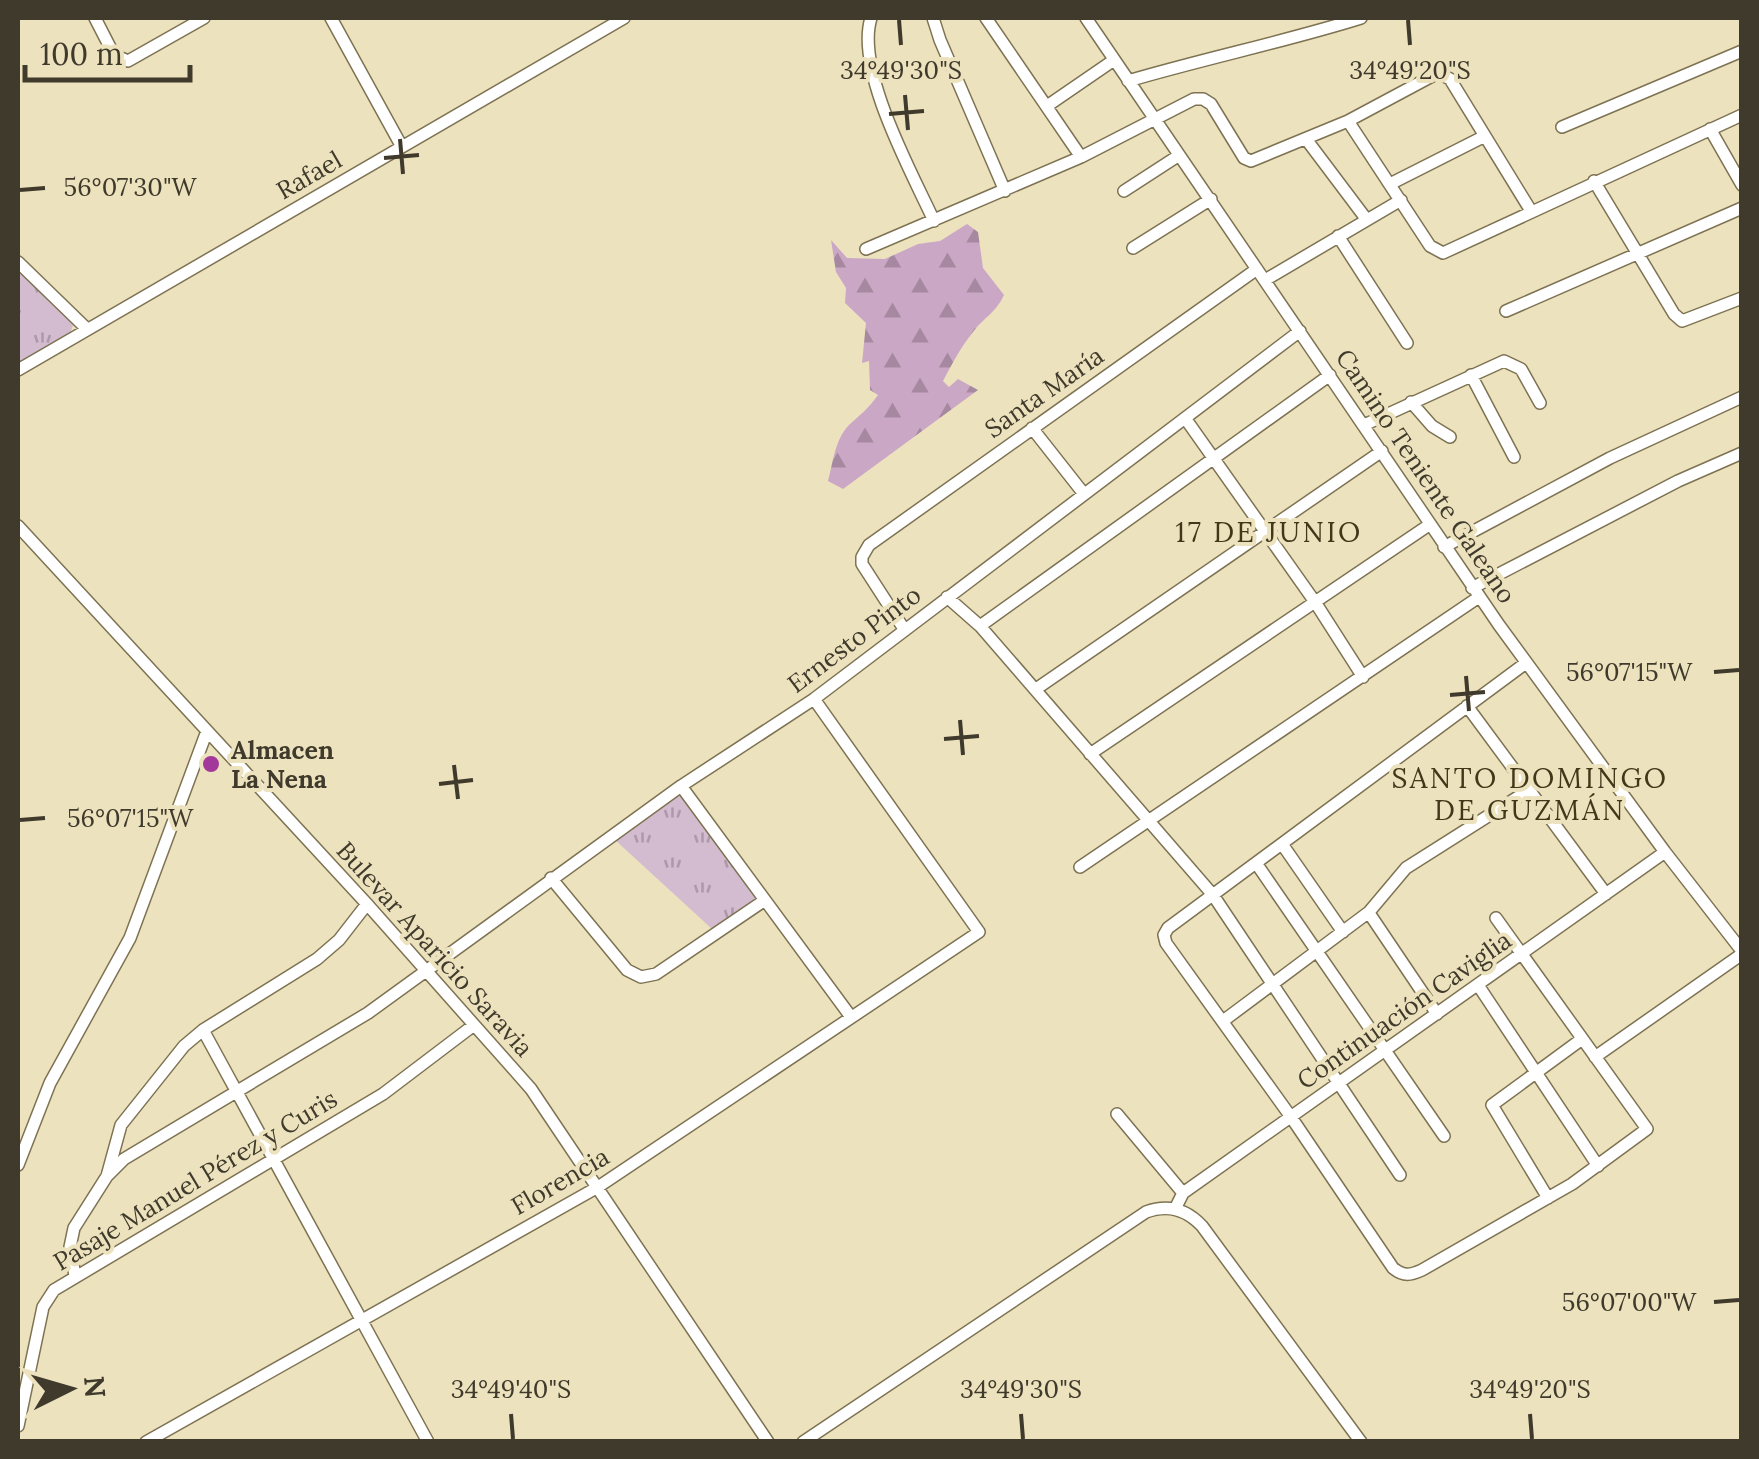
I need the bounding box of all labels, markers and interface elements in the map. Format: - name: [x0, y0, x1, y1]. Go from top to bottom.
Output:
- scale bar: [25, 20, 190, 82]
- text: 100 m: [40, 35, 123, 73]
- text: 34°49'30"S: [840, 54, 962, 86]
- text: 34°49'20"S: [1349, 54, 1471, 86]
- street label: Rafael: [271, 144, 347, 206]
- text: 56°07'30"W: [64, 171, 198, 203]
- street label: Santa María: [978, 339, 1110, 445]
- street label: Camino Teniente Galeano: [1329, 343, 1523, 609]
- district label: 17 DE JUNIO: [1175, 514, 1363, 550]
- street label: Ernesto Pinto: [781, 578, 927, 700]
- text: 56°07'15"W: [1566, 656, 1693, 688]
- place label: Almacen La Nena: [231, 734, 334, 795]
- marker: Almacen La Nena: [200, 753, 222, 775]
- district label: SANTO DOMINGO DE GUZMÁN: [1391, 760, 1669, 828]
- text: 56°07'15"W: [67, 802, 194, 834]
- street label: Bulevar Aparicio Saravia: [330, 835, 540, 1063]
- street label: Continuación Caviglia: [1291, 924, 1517, 1096]
- street label: Pasaje Manuel Pérez y Curis: [47, 1082, 343, 1278]
- street label: Florencia: [505, 1140, 615, 1222]
- text: 56°07'00"W: [1562, 1286, 1697, 1318]
- north arrow: [20, 1339, 120, 1439]
- text: 34°49'40"S: [451, 1373, 571, 1405]
- text: 34°49'30"S: [960, 1373, 1082, 1405]
- text: 34°49'20"S: [1469, 1373, 1591, 1405]
- text: N: [76, 1374, 114, 1399]

